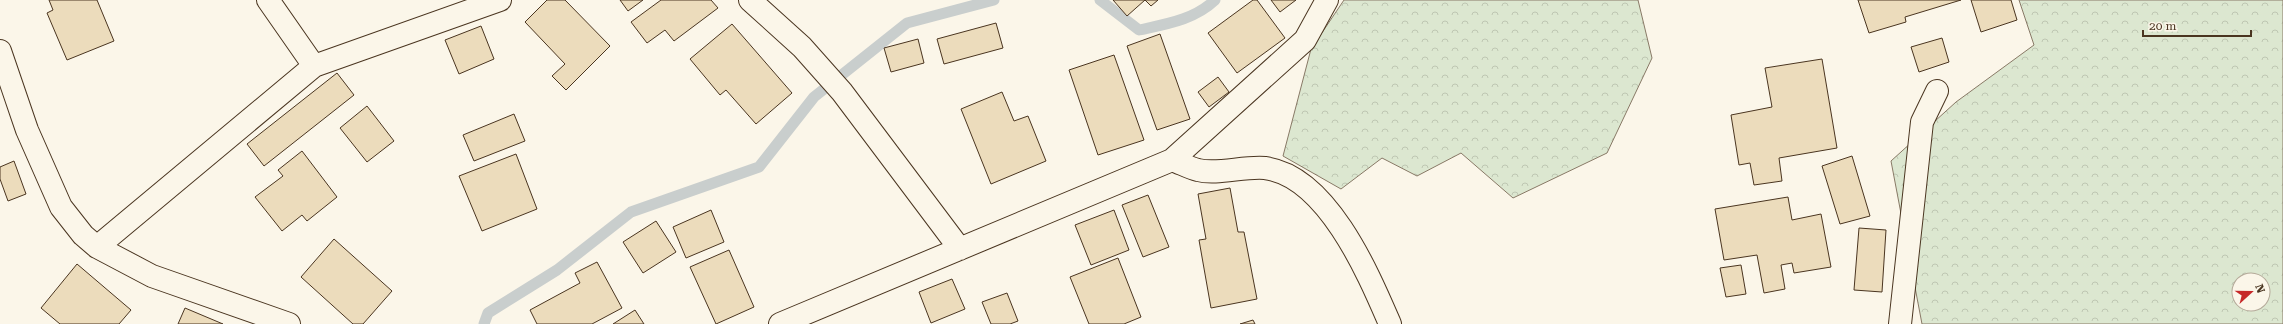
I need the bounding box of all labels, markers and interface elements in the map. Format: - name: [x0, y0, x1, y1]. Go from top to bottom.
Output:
- scale bar: [2143, 12, 2251, 38]
- text: 20 m: [2149, 19, 2176, 33]
- north arrow: [2231, 272, 2271, 312]
- text: N: [2252, 282, 2268, 295]

